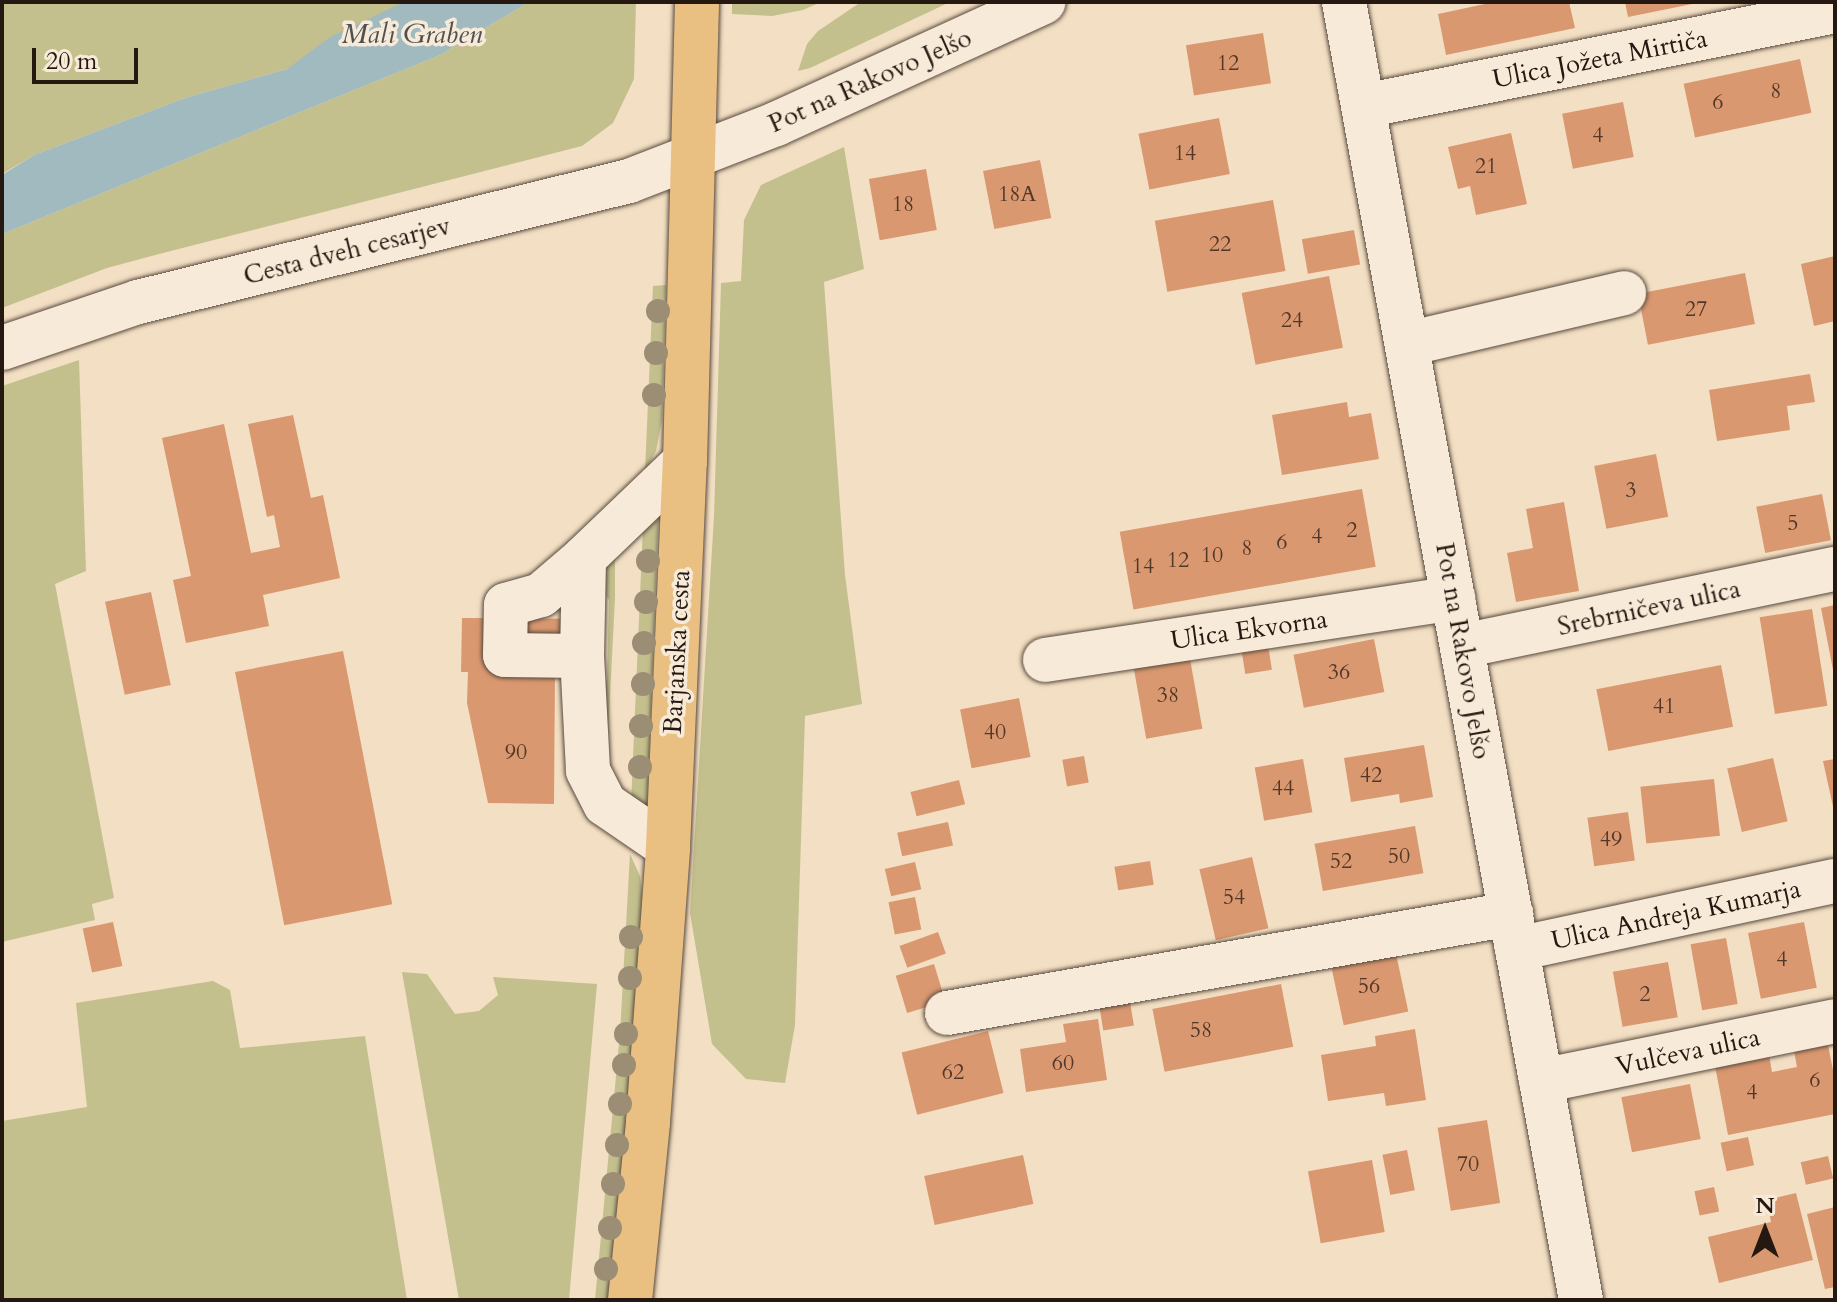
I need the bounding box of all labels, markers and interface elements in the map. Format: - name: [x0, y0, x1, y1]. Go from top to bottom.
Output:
- water label: Mali Graben: [342, 17, 482, 51]
- street label: Pot na Rakovo Jelšo: [764, 22, 976, 140]
- street label: Ulica Jožeta Mirtiča: [1490, 23, 1710, 95]
- scale bar: [36, 32, 142, 82]
- text: 20 m: [46, 45, 97, 78]
- house number: 12: [1217, 51, 1239, 77]
- house number: 8: [1770, 79, 1782, 105]
- house number: 6: [1712, 90, 1724, 116]
- house number: 4: [1592, 123, 1604, 149]
- house number: 14: [1174, 141, 1196, 167]
- house number: 21: [1475, 154, 1497, 180]
- house number: 18A: [998, 182, 1036, 208]
- house number: 18: [892, 192, 914, 218]
- street label: Cesta dveh cesarjev: [240, 210, 454, 292]
- house number: 22: [1209, 232, 1231, 258]
- house number: 27: [1685, 297, 1707, 323]
- house number: 24: [1281, 308, 1303, 334]
- house number: 3: [1625, 478, 1637, 504]
- house number: 5: [1787, 511, 1799, 537]
- house number: 2: [1346, 518, 1358, 544]
- house number: 4: [1311, 524, 1323, 550]
- house number: 6: [1276, 530, 1288, 556]
- house number: 8: [1241, 536, 1253, 562]
- street label: Pot na Rakovo Jelšo: [1429, 540, 1497, 762]
- house number: 10: [1201, 543, 1223, 569]
- house number: 12: [1167, 548, 1189, 574]
- house number: 14: [1132, 554, 1154, 580]
- street label: Barjanska cesta: [657, 569, 697, 735]
- street label: Srebrničeva ulica: [1555, 573, 1743, 643]
- street label: Ulica Ekvorna: [1169, 604, 1329, 656]
- house number: 36: [1328, 660, 1350, 686]
- house number: 38: [1157, 683, 1179, 709]
- house number: 41: [1653, 694, 1675, 720]
- house number: 40: [984, 720, 1006, 746]
- house number: 90: [505, 740, 527, 766]
- house number: 42: [1360, 763, 1382, 789]
- house number: 44: [1272, 776, 1294, 802]
- house number: 49: [1600, 827, 1622, 853]
- house number: 50: [1388, 844, 1410, 870]
- house number: 52: [1330, 849, 1352, 875]
- street label: Ulica Andreja Kumarja: [1549, 873, 1803, 957]
- house number: 54: [1223, 885, 1245, 911]
- house number: 4: [1776, 947, 1788, 973]
- house number: 56: [1358, 974, 1380, 1000]
- house number: 2: [1639, 982, 1651, 1008]
- house number: 58: [1190, 1018, 1212, 1044]
- street label: Vulčeva ulica: [1613, 1022, 1763, 1082]
- house number: 60: [1052, 1051, 1074, 1077]
- house number: 62: [942, 1060, 964, 1086]
- house number: 6: [1809, 1068, 1821, 1094]
- house number: 4: [1746, 1080, 1758, 1106]
- house number: 70: [1457, 1152, 1479, 1178]
- north arrow: [1725, 1190, 1805, 1270]
- text: N: [1755, 1191, 1775, 1221]

